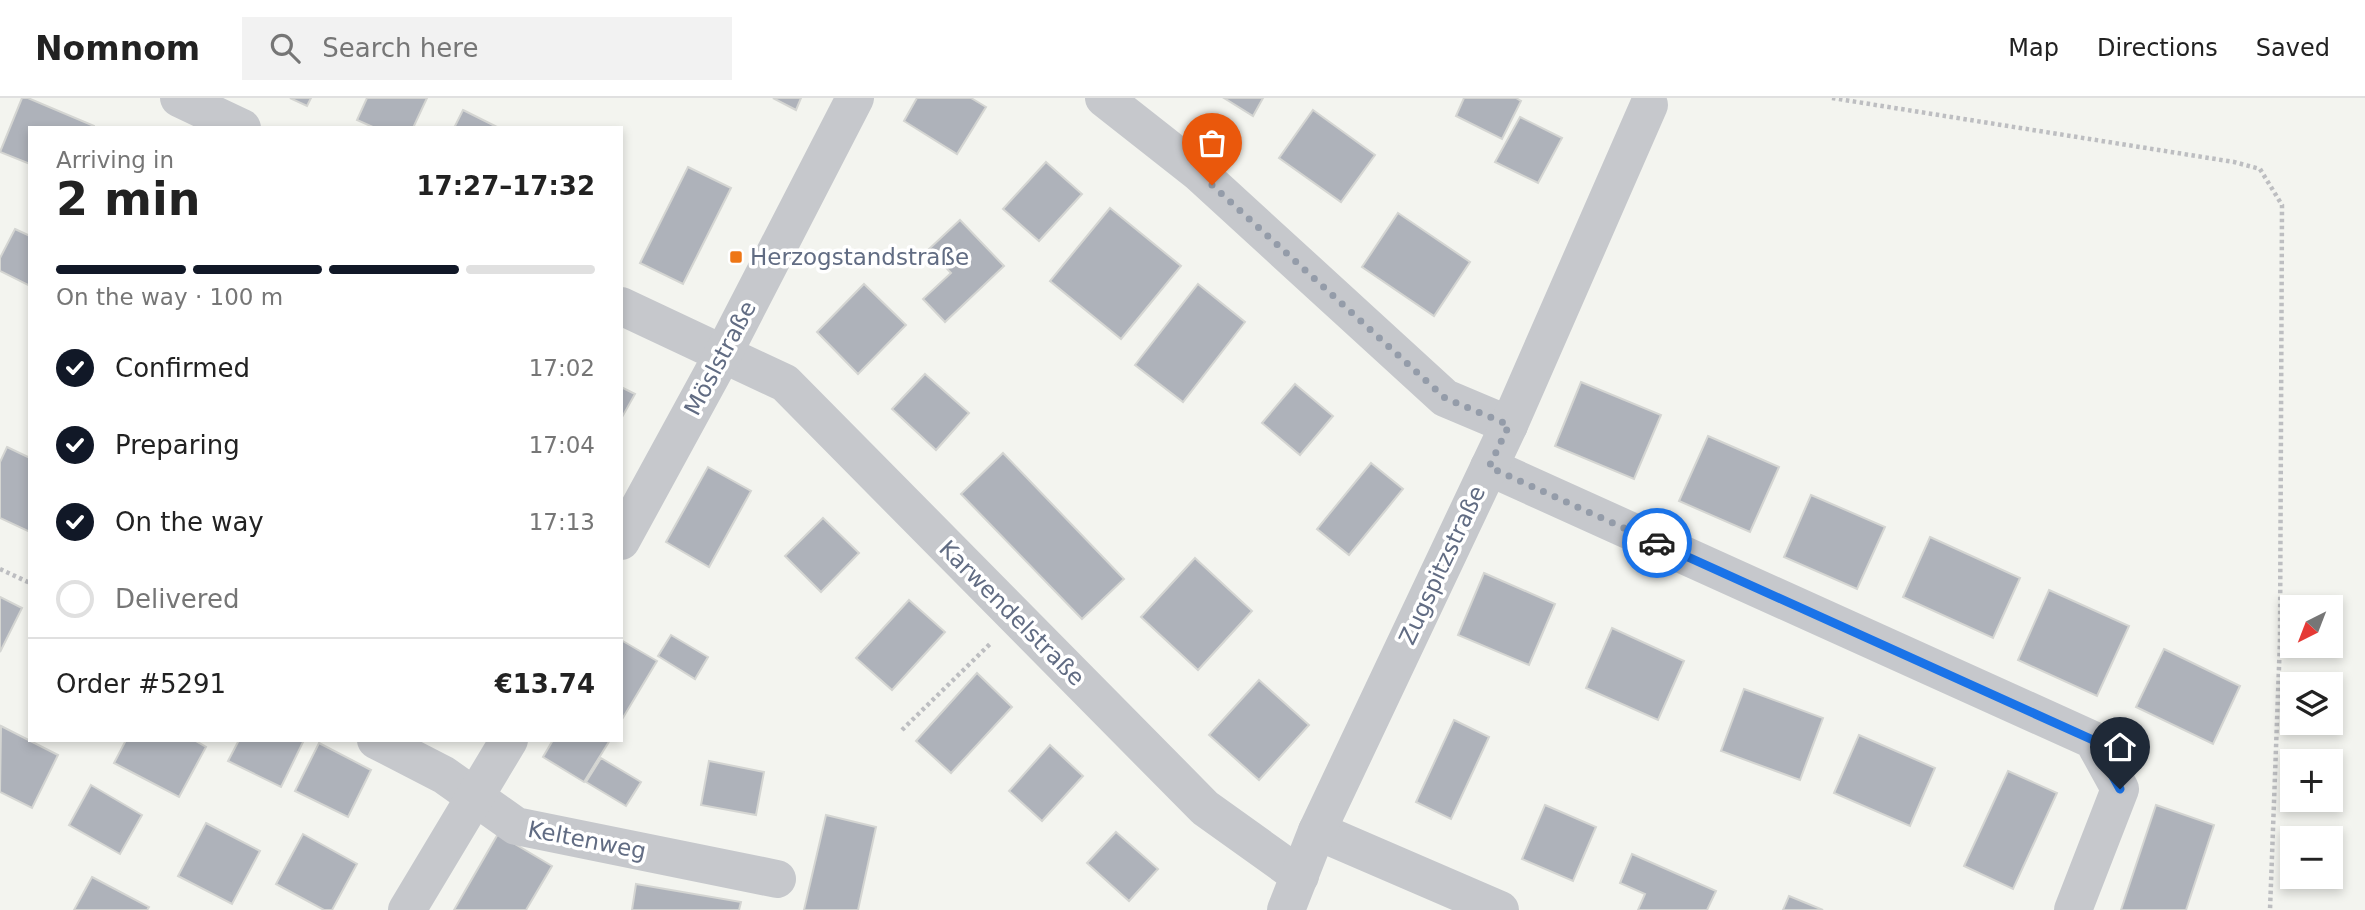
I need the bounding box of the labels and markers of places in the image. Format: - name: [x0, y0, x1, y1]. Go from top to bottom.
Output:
- pin: [1182, 113, 1242, 185]
- place label: Herzogstandstraße: [750, 244, 969, 270]
- marker: Herzogstandstraße: [728, 249, 744, 265]
- pin: [2090, 717, 2150, 789]

